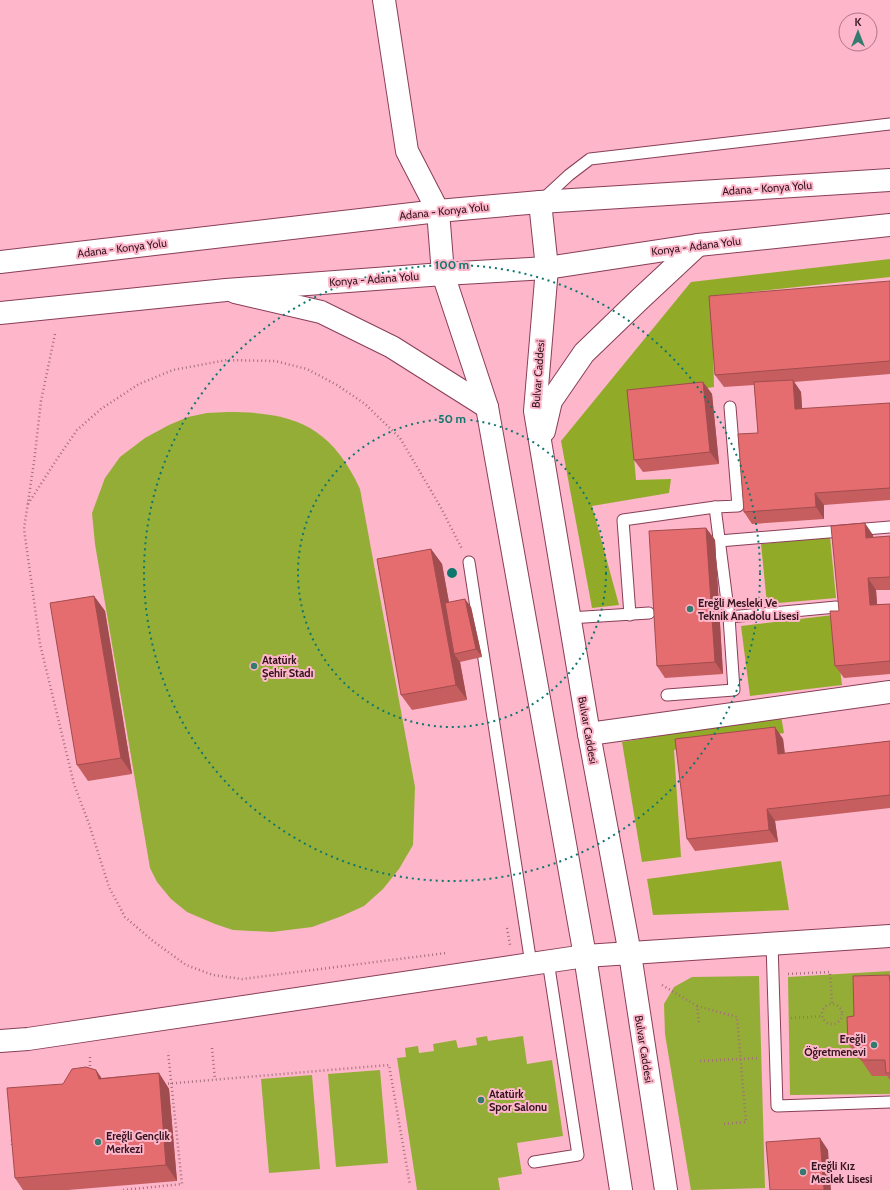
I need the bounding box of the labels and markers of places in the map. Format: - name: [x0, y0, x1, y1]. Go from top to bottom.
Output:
- centre of rings: [445, 566, 459, 580]
- place label: Ereğli Mesleki Ve Teknik Anadolu Lisesi: [698, 596, 799, 623]
- marker: Ereğli Mesleki Ve Teknik Anadolu Lisesi: [685, 604, 695, 614]
- place label: Atatürk Şehir Stadı: [262, 653, 313, 680]
- marker: Atatürk Şehir Stadı: [249, 661, 259, 671]
- place label: Ereğli Öğretmenevi: [804, 1032, 866, 1059]
- marker: Ereğli Öğretmenevi: [869, 1040, 879, 1050]
- place label: Atatürk Spor Salonu: [489, 1087, 547, 1114]
- marker: Atatürk Spor Salonu: [476, 1095, 486, 1105]
- place label: Ereğli Gençlik Merkezi: [106, 1129, 170, 1156]
- marker: Ereğli Gençlik Merkezi: [93, 1137, 103, 1147]
- place label: Ereğli Kız Meslek Lisesi: [811, 1159, 872, 1186]
- marker: Ereğli Kız Meslek Lisesi: [798, 1167, 808, 1177]

